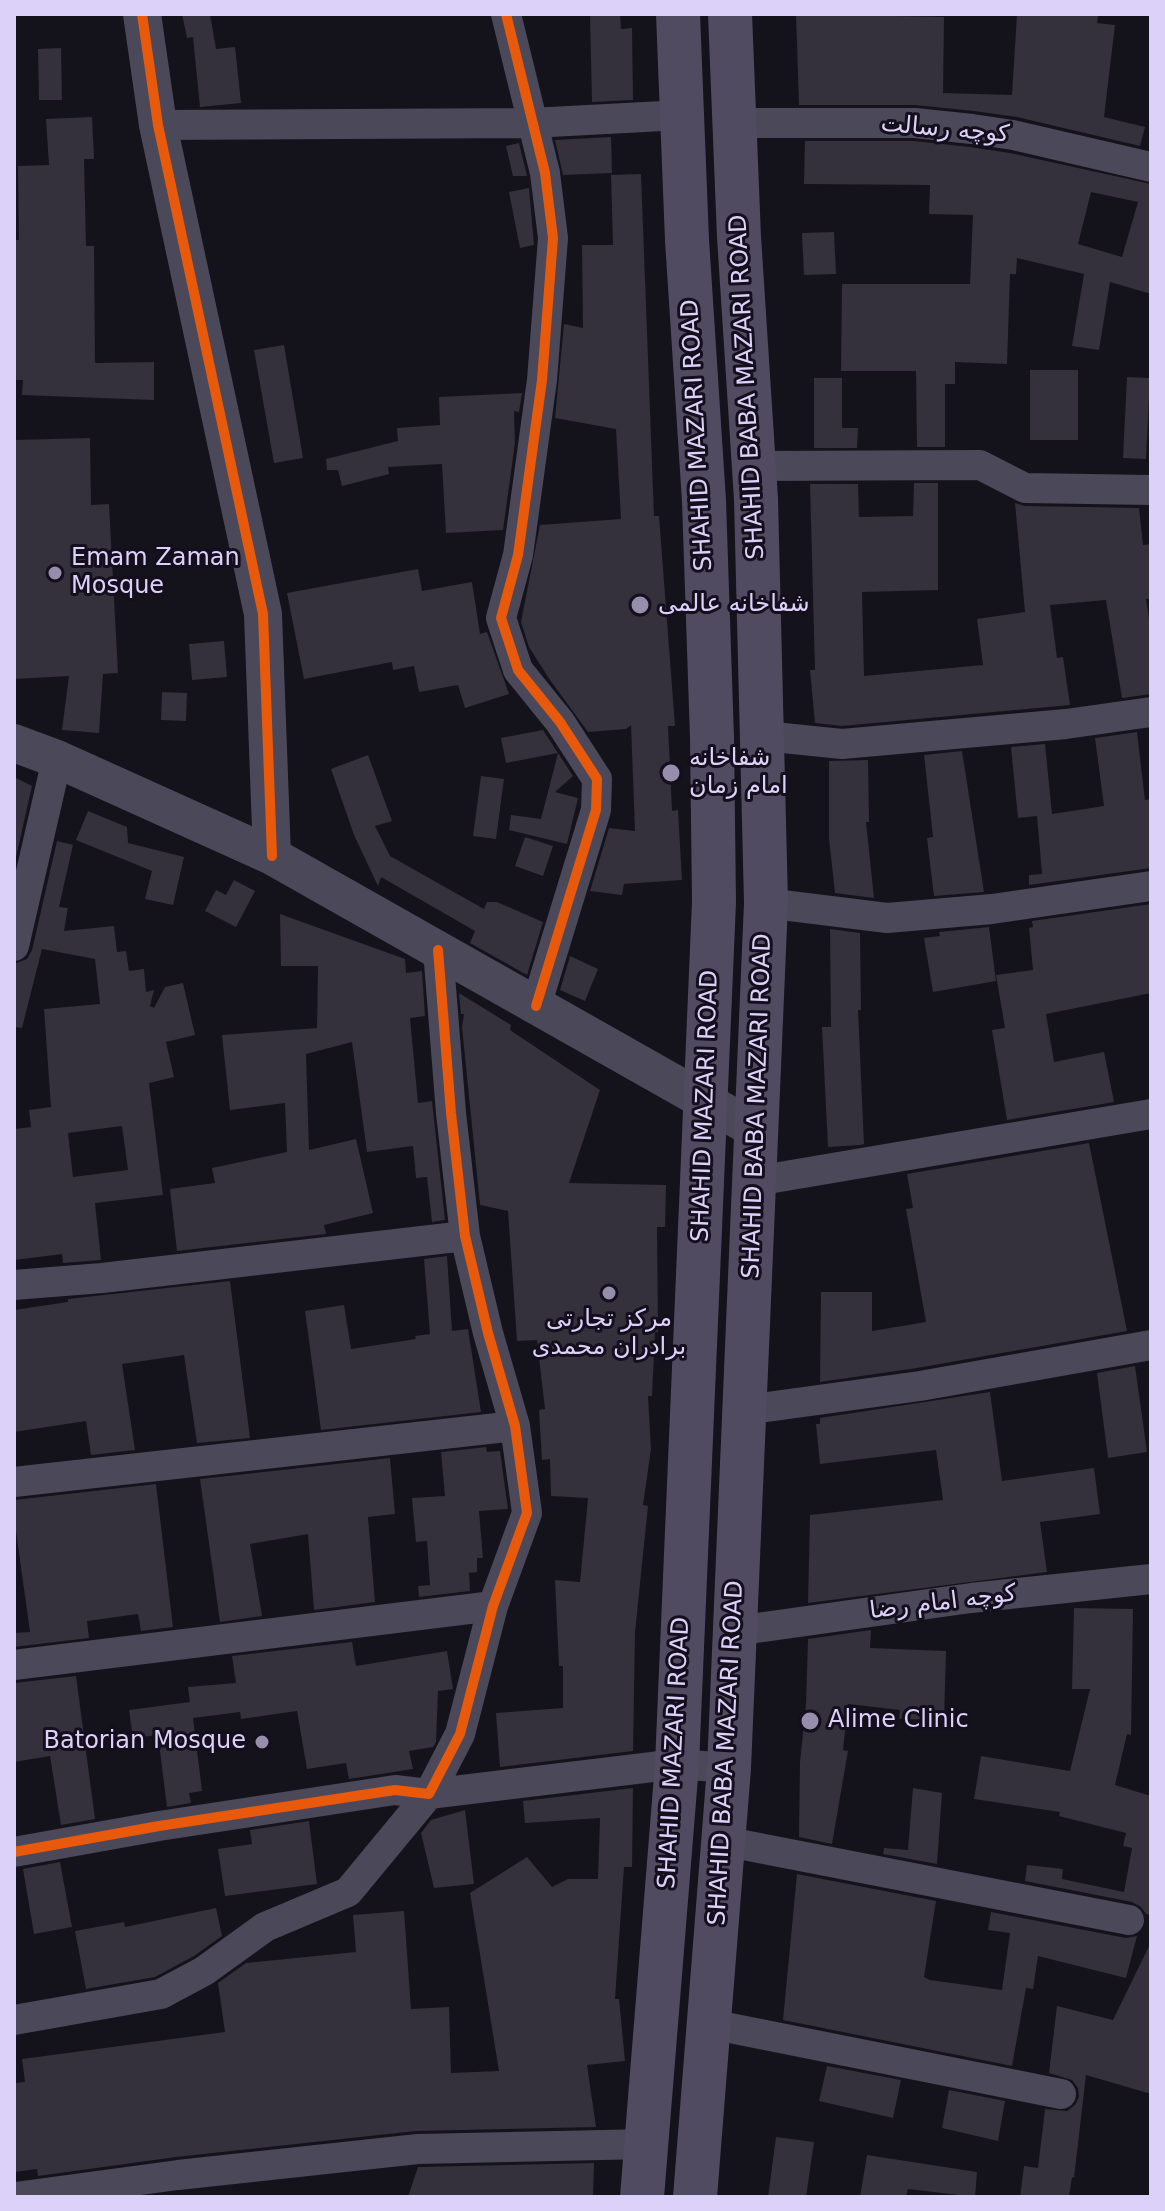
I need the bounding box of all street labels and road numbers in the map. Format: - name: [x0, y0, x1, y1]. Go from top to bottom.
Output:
- street label: کوچه رسالت: [879, 110, 1011, 150]
- street label: SHAHID BABA MAZARI ROAD: [725, 214, 771, 560]
- street label: SHAHID MAZARI ROAD: [676, 298, 720, 572]
- street label: SHAHID BABA MAZARI ROAD: [738, 933, 778, 1279]
- street label: SHAHID MAZARI ROAD: [687, 969, 725, 1243]
- street label: SHAHID BABA MAZARI ROAD: [704, 1580, 750, 1926]
- street label: کوچه امام رضا: [868, 1580, 1018, 1626]
- street label: SHAHID MAZARI ROAD: [653, 1616, 697, 1890]

